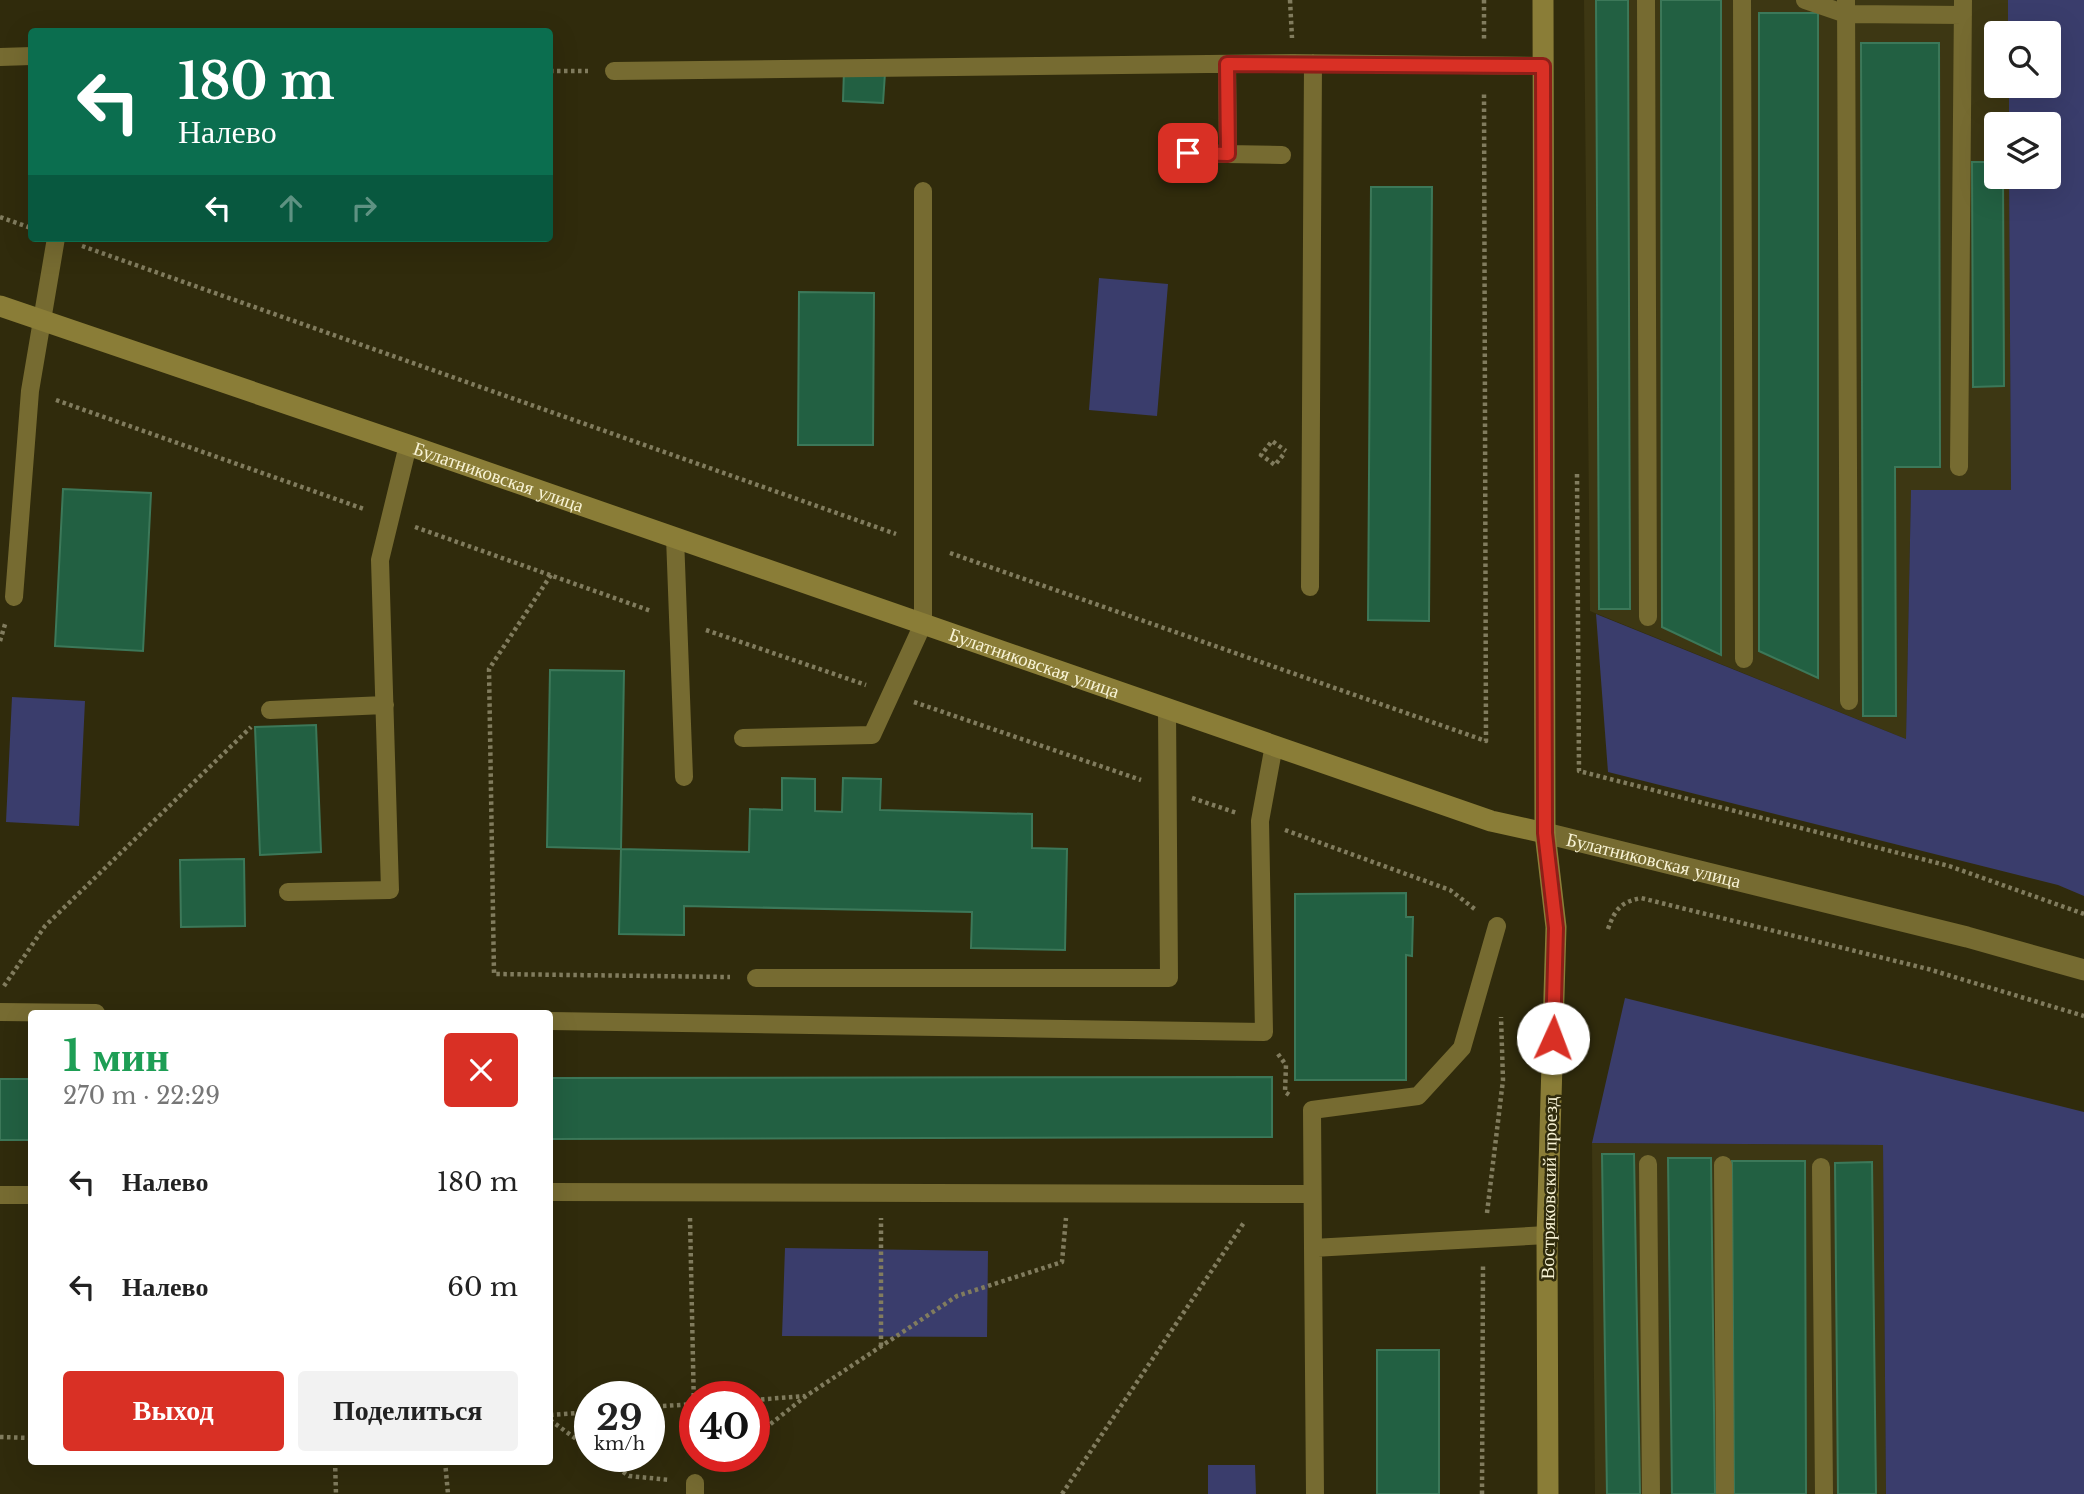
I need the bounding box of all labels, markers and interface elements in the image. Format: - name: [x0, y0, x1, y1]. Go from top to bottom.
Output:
- map controls: [1984, 21, 2061, 189]
- button: search: [1984, 21, 2061, 98]
- text: 180 m: [178, 51, 335, 112]
- icon: left: [63, 56, 154, 147]
- text: Налево: [178, 112, 277, 152]
- button: layers: [1984, 112, 2061, 189]
- pin: [1158, 123, 1218, 183]
- icon: arrive: [1169, 134, 1207, 172]
- icon: left: [199, 189, 237, 227]
- icon: ahead: [272, 189, 310, 227]
- icon: right: [345, 189, 383, 227]
- street label: Булатниковская улица: [410, 436, 587, 517]
- street label: Булатниковская улица: [946, 622, 1123, 703]
- street label: Булатниковская улица: [1564, 827, 1744, 892]
- position arrow: [1516, 1001, 1590, 1075]
- text: 1 мин: [63, 1030, 170, 1082]
- button: close: [444, 1033, 518, 1107]
- text: 270 m · 22:29: [63, 1082, 220, 1110]
- street label: Востряковский проезд: [1536, 1096, 1562, 1280]
- icon: left: [63, 1163, 101, 1201]
- text: Налево: [122, 1166, 208, 1198]
- text: 180 m: [437, 1166, 518, 1198]
- icon: left: [63, 1268, 101, 1306]
- text: Налево: [122, 1271, 208, 1303]
- text: 60 m: [447, 1271, 518, 1303]
- button: Выход: [63, 1371, 284, 1451]
- button: Поделиться: [298, 1371, 518, 1451]
- speed limit sign: 40: [679, 1381, 770, 1472]
- text: 29: [596, 1396, 643, 1439]
- text: km/h: [594, 1433, 645, 1455]

